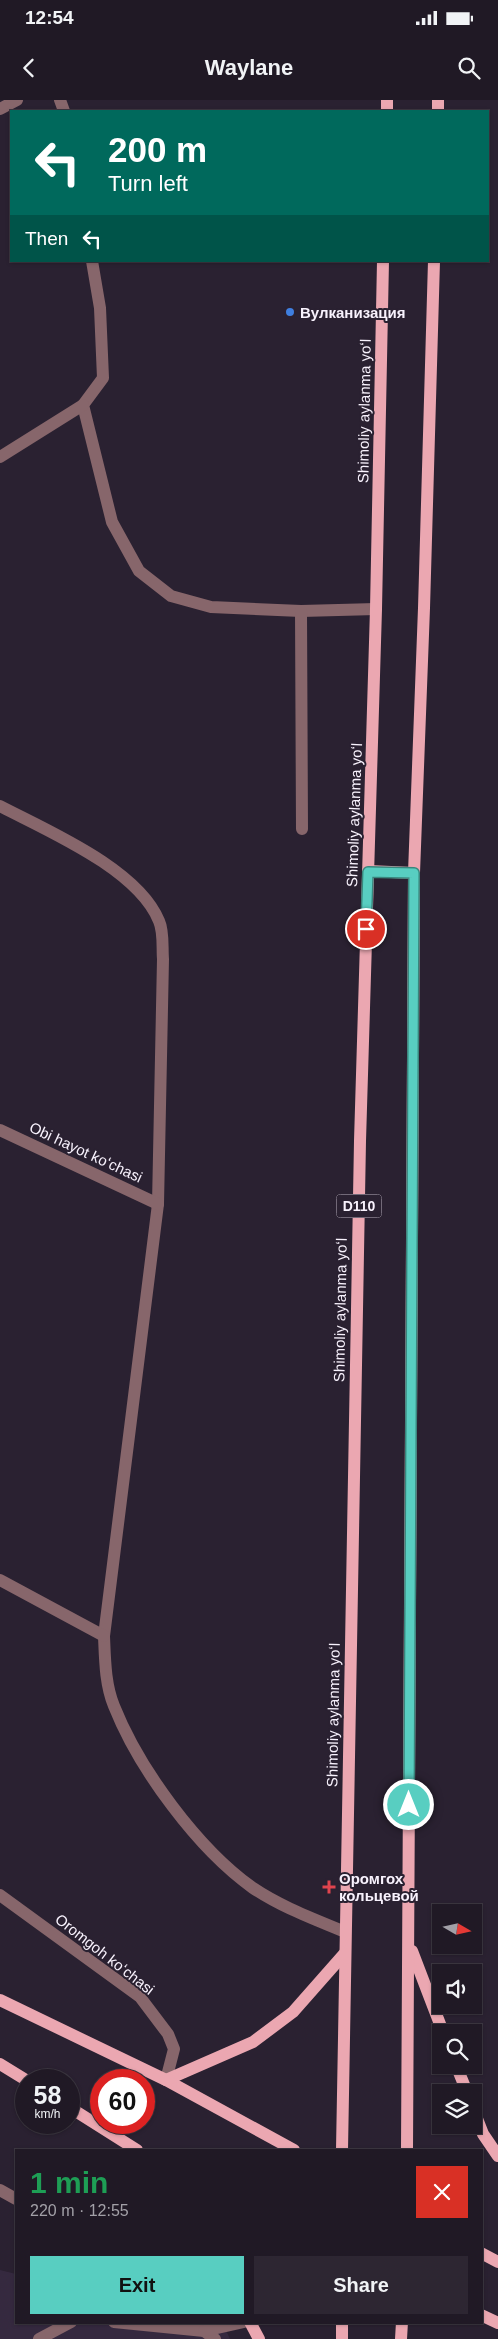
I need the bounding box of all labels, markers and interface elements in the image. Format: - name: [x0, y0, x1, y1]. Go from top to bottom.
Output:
- text: 12:54: [25, 7, 74, 28]
- icon: back: [15, 54, 43, 82]
- icon: search: [455, 54, 483, 82]
- text: Waylane: [205, 55, 293, 80]
- icon: left: [25, 130, 90, 195]
- text: 200 m: [108, 130, 207, 169]
- text: Turn left: [108, 171, 188, 196]
- icon: left: [78, 225, 106, 253]
- text: Then: [25, 228, 68, 249]
- place label: Вулканизация: [300, 304, 405, 321]
- marker: Вулканизация: [284, 306, 296, 318]
- street label: Shimoliy aylanma yoʻl: [354, 339, 374, 483]
- street label: Shimoliy aylanma yoʻl: [343, 743, 365, 887]
- pin: [345, 908, 387, 950]
- icon: arrive: [352, 915, 380, 943]
- street label: Obi hayot koʻchasi: [27, 1118, 145, 1186]
- road number: D110: [336, 1194, 382, 1218]
- street label: Shimoliy aylanma yoʻl: [330, 1238, 350, 1382]
- street label: Shimoliy aylanma yoʻl: [323, 1643, 343, 1787]
- position arrow: [382, 1778, 434, 1830]
- place label: Оромгох кольцевой: [339, 1870, 419, 1904]
- marker: Оромгох кольцевой: [323, 1881, 335, 1893]
- north arrow: [432, 1904, 482, 1954]
- map controls: [432, 1904, 482, 2134]
- street label: Oromgoh koʻchasi: [52, 1910, 158, 1998]
- button: sound: [432, 1964, 482, 2014]
- button: search: [432, 2024, 482, 2074]
- speed limit sign: 60: [90, 2069, 155, 2134]
- text: 58: [34, 2081, 61, 2109]
- button: layers: [432, 2084, 482, 2134]
- text: km/h: [34, 2107, 61, 2121]
- text: 1 min: [30, 2166, 108, 2199]
- button: close: [416, 2166, 468, 2218]
- text: 220 m · 12:55: [30, 2202, 129, 2219]
- button: Exit: [30, 2256, 244, 2314]
- button: Share: [254, 2256, 468, 2314]

